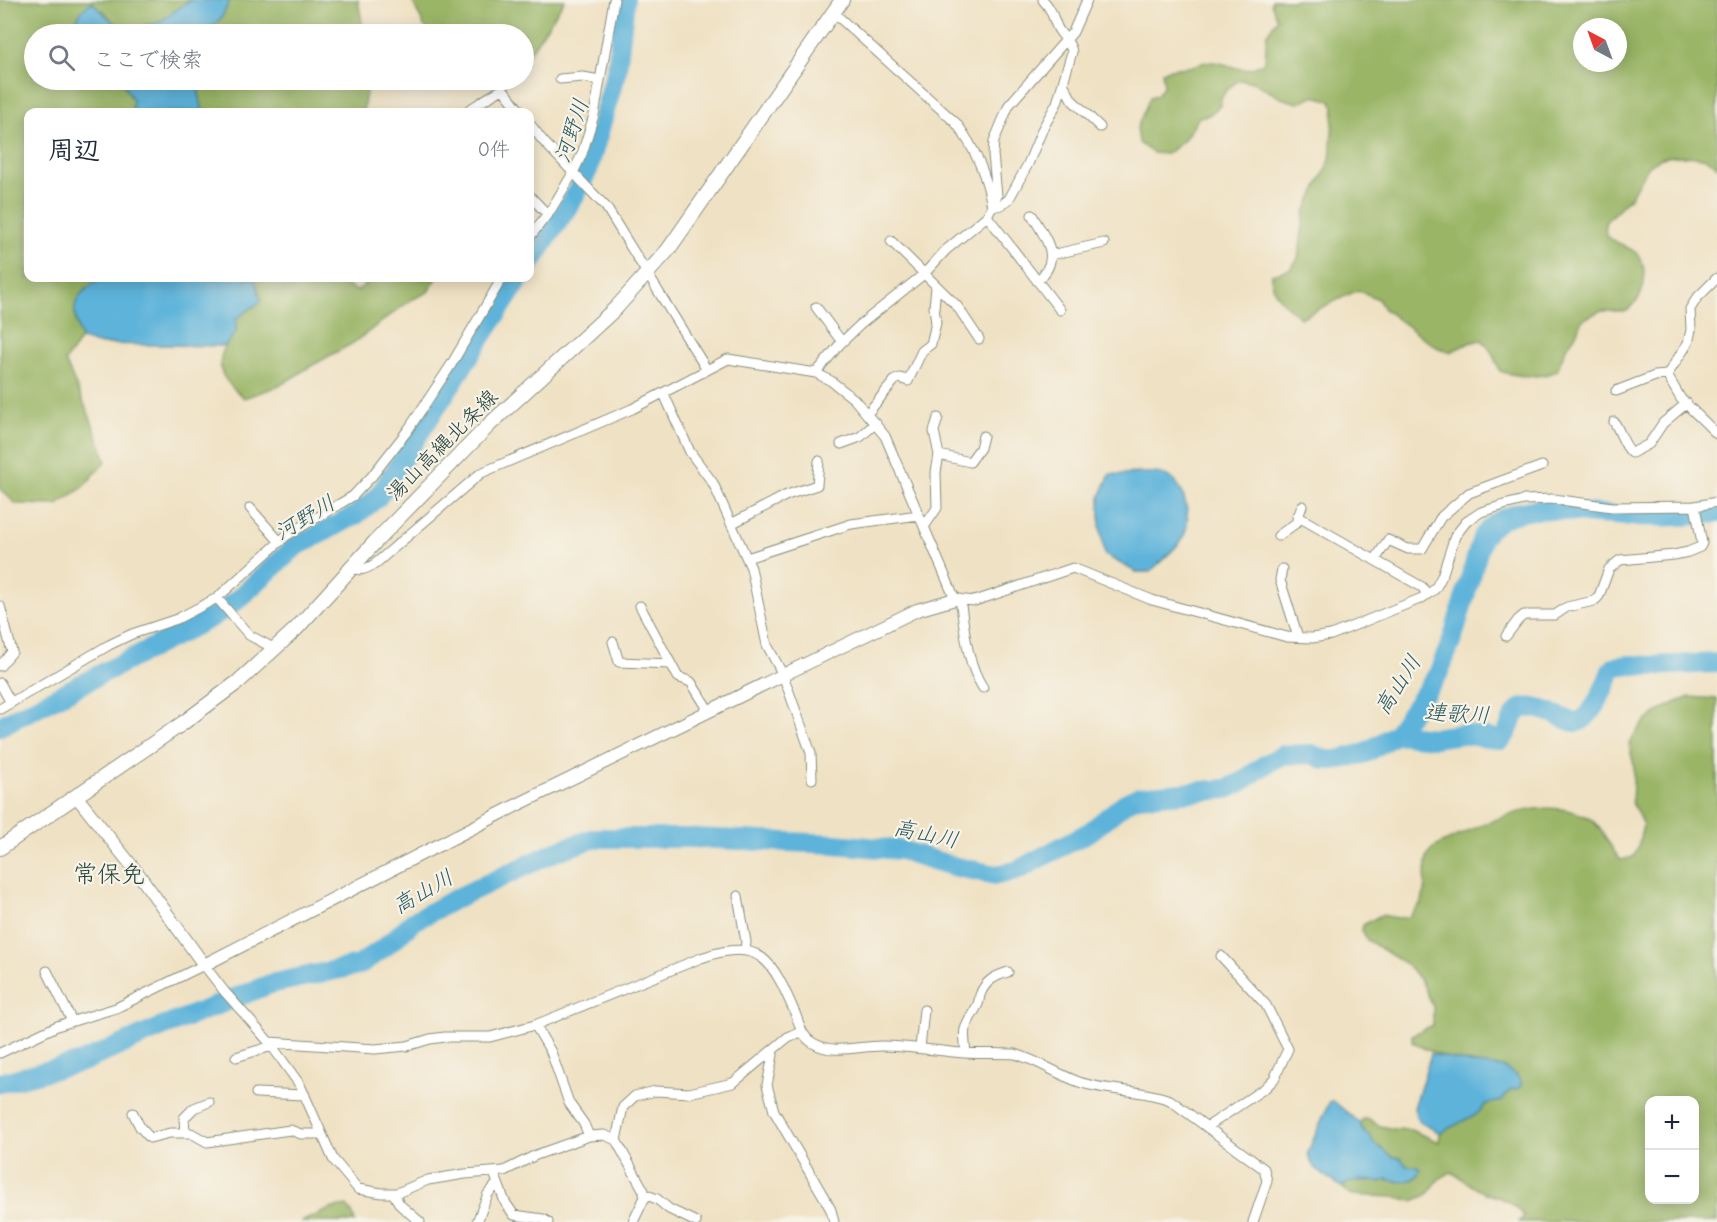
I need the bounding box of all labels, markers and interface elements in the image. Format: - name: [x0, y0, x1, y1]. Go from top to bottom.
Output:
- north arrow: [1573, 18, 1627, 72]
- search box: [24, 24, 534, 90]
- icon: search: [45, 41, 78, 74]
- text: ここで検索: [93, 47, 203, 73]
- water label: 河野川: [549, 96, 595, 166]
- text: 周辺: [48, 136, 100, 166]
- text: 0件: [478, 138, 510, 161]
- street label: 湯山高縄北条線: [382, 385, 502, 505]
- water label: 河野川: [270, 490, 340, 546]
- water label: 高山川: [1369, 650, 1427, 720]
- water label: 連歌川: [1423, 699, 1491, 729]
- water label: 高山川: [891, 814, 961, 854]
- district label: 常保免: [73, 860, 145, 888]
- water label: 高山川: [388, 864, 458, 920]
- map controls: [1645, 1096, 1699, 1204]
- button: +: [1645, 1096, 1699, 1150]
- button: −: [1645, 1150, 1699, 1204]

